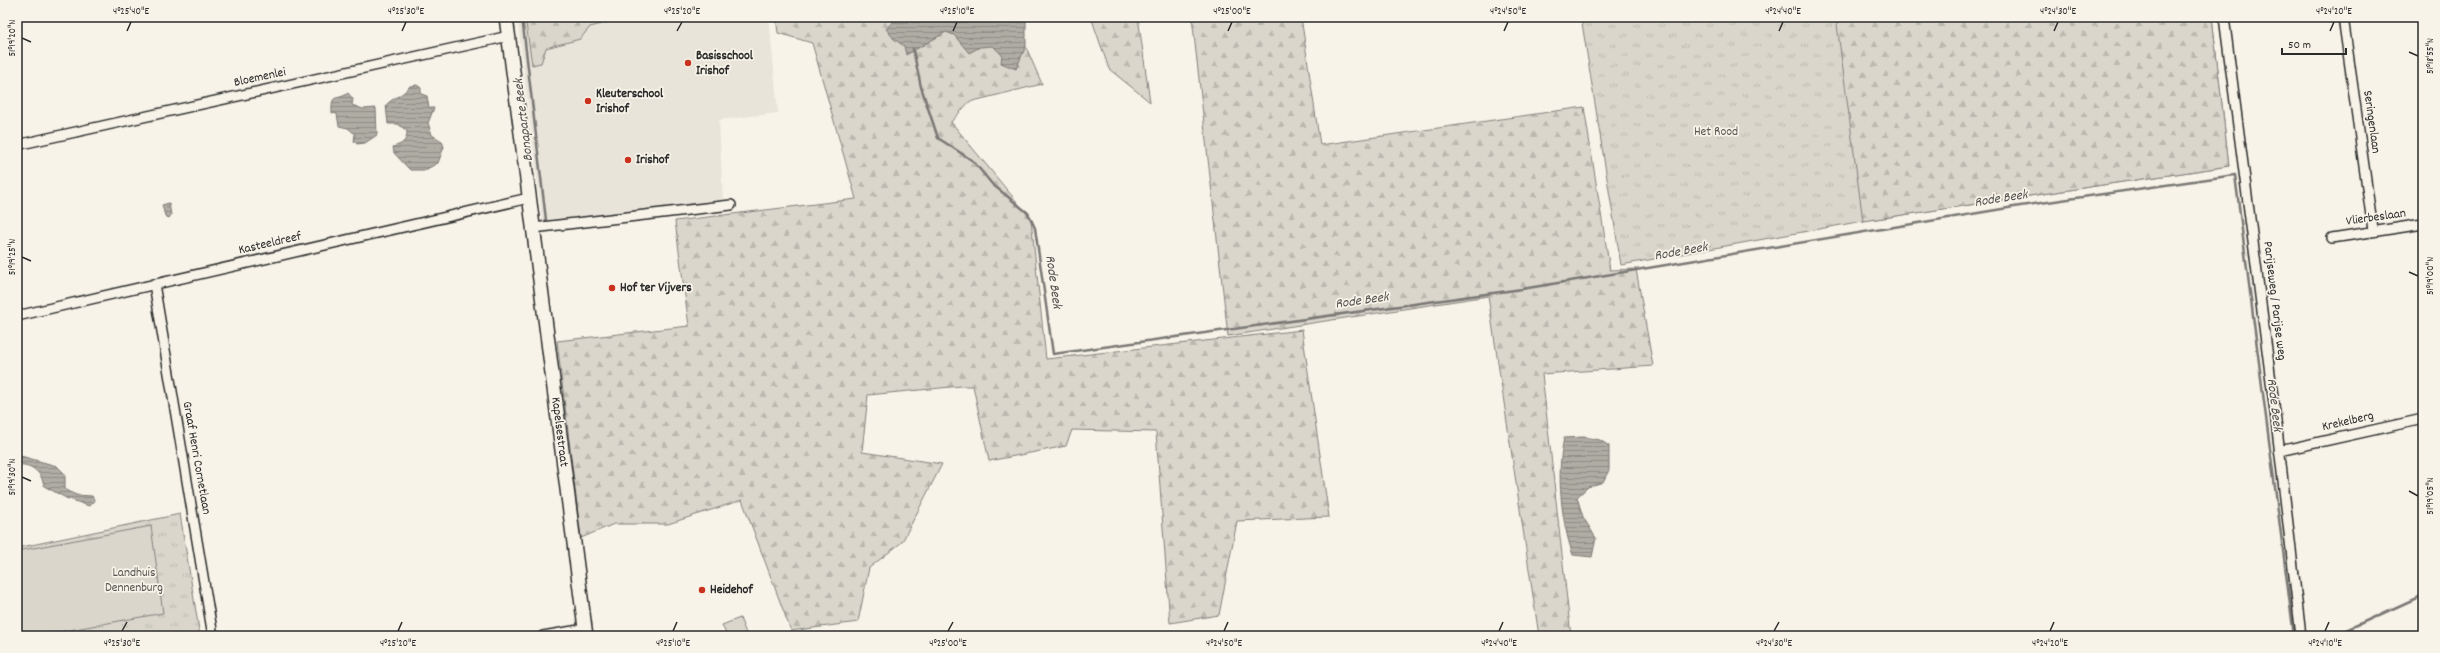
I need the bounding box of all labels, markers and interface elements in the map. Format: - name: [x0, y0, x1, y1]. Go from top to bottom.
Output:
- text: 4°25'40"E: [113, 5, 149, 19]
- text: 4°25'30"E: [388, 5, 425, 19]
- text: 4°25'20"E: [664, 5, 701, 19]
- text: 4°25'10"E: [940, 5, 974, 19]
- text: 4°25'00"E: [1213, 5, 1251, 19]
- text: 4°24'50"E: [1490, 5, 1526, 19]
- text: 4°24'40"E: [1765, 5, 1801, 19]
- text: 4°24'30"E: [2040, 5, 2076, 19]
- text: 4°24'20"E: [2316, 5, 2352, 19]
- text: 51°19'20"N: [6, 19, 20, 57]
- scale bar: [2282, 30, 2346, 56]
- text: 50 m: [2288, 37, 2311, 54]
- text: 51°18'55"N: [2424, 38, 2438, 74]
- place label: Basisschool Irishof: [696, 47, 754, 81]
- marker: Basisschool Irishof: [683, 58, 693, 68]
- street label: Bloemenlei: [232, 63, 288, 93]
- water label: Bonaparte Beek: [509, 76, 539, 163]
- place label: Kleuterschool Irishof: [596, 85, 664, 119]
- street label: Seringenlaan: [2357, 89, 2385, 155]
- marker: Kleuterschool Irishof: [583, 96, 593, 106]
- park label: Het Rood: [1694, 123, 1738, 142]
- place label: Irishof: [636, 151, 670, 170]
- marker: Irishof: [623, 155, 633, 165]
- water label: Rode Beek: [1973, 185, 2030, 213]
- street label: Vlierbeslaan: [2345, 204, 2407, 232]
- street label: Kasteeldreef: [237, 227, 304, 260]
- water label: Rode Beek: [1653, 237, 1710, 267]
- text: 51°19'25"N: [6, 239, 20, 275]
- street label: Parijseweg / Parijse weg: [2257, 240, 2291, 362]
- water label: Rode Beek: [1039, 254, 1067, 311]
- text: 51°19'00"N: [2424, 257, 2438, 295]
- place label: Hof ter Vijvers: [620, 279, 692, 298]
- marker: Hof ter Vijvers: [607, 283, 617, 293]
- water label: Rode Beek: [1334, 287, 1391, 315]
- water label: Rode Beek: [2261, 377, 2287, 434]
- street label: Kapelsestraat: [545, 396, 573, 468]
- street label: Graaf Henri Cornetlaan: [177, 400, 215, 516]
- street label: Krekelberg: [2320, 407, 2376, 437]
- text: 51°19'30"N: [6, 458, 20, 496]
- text: 51°19'05"N: [2424, 477, 2438, 515]
- park label: Landhuis Dennenburg: [105, 564, 163, 598]
- place label: Heidehof: [710, 581, 754, 600]
- marker: Heidehof: [697, 585, 707, 595]
- text: 4°25'30"E: [104, 637, 141, 651]
- text: 4°25'20"E: [380, 637, 417, 651]
- text: 4°25'10"E: [656, 637, 690, 651]
- text: 4°25'00"E: [929, 637, 967, 651]
- text: 4°24'50"E: [1206, 637, 1242, 651]
- text: 4°24'40"E: [1481, 637, 1517, 651]
- text: 4°24'30"E: [1756, 637, 1792, 651]
- text: 4°24'20"E: [2032, 637, 2068, 651]
- text: 4°24'10"E: [2308, 637, 2342, 651]

